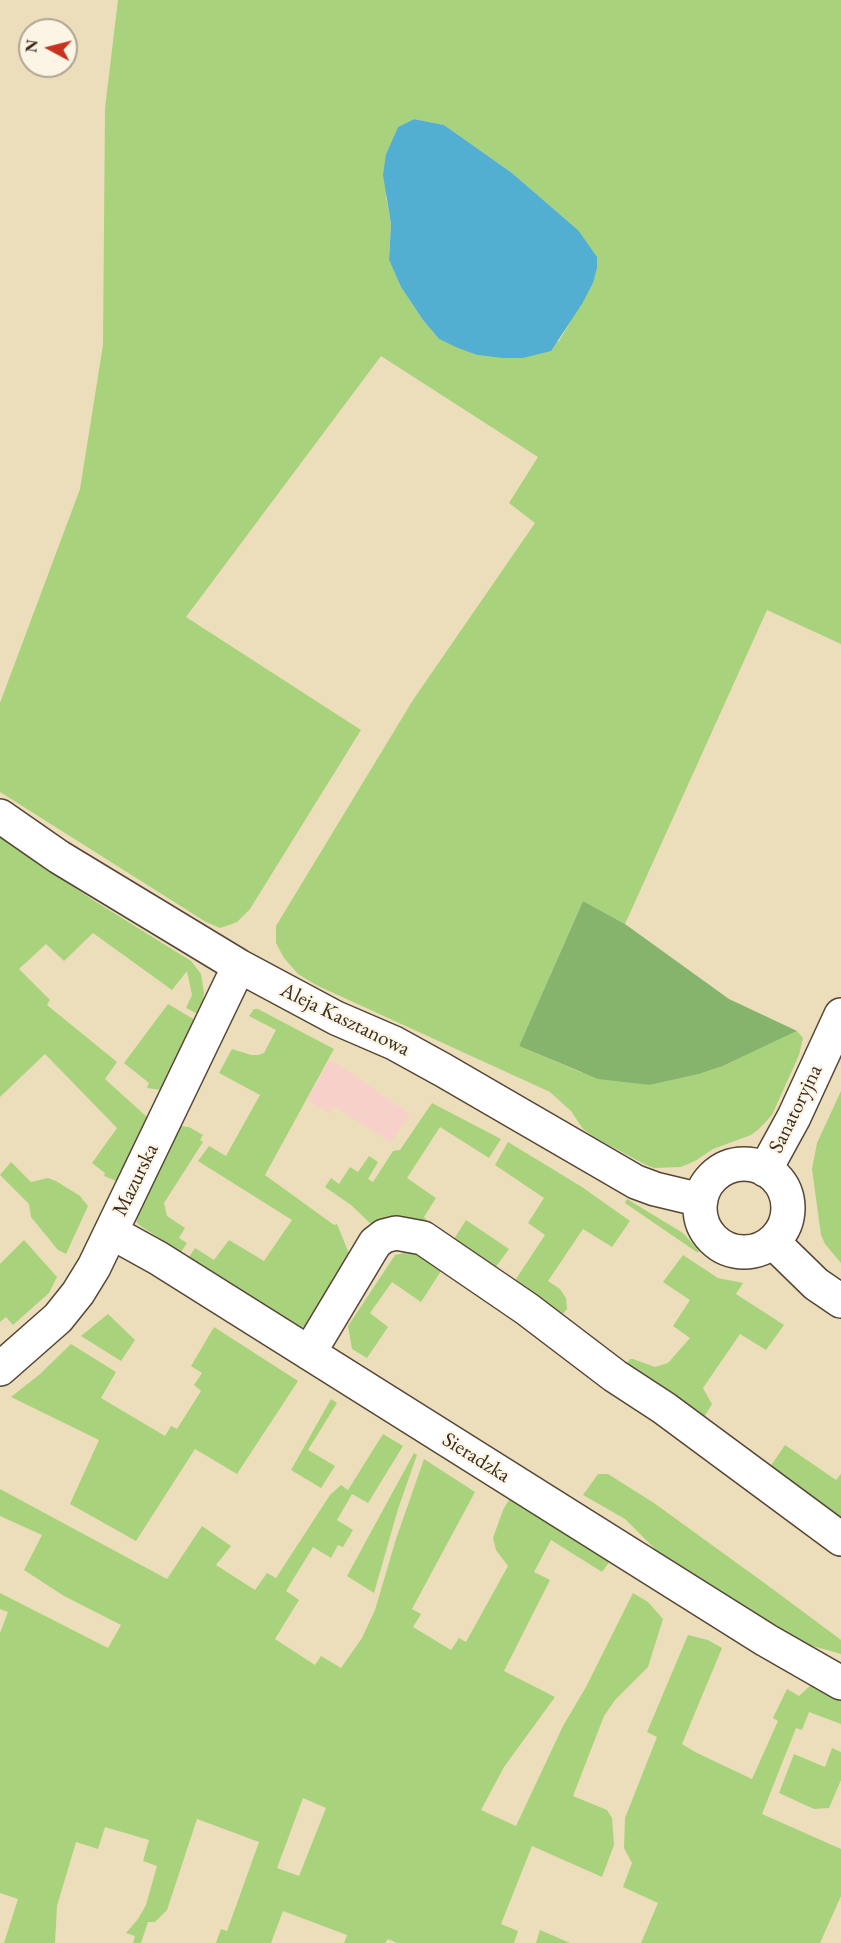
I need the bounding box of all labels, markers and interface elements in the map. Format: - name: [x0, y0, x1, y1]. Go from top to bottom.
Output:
- north arrow: [18, 18, 78, 78]
- text: N: [20, 38, 43, 54]
- street label: Aleja Kasztanowa: [276, 978, 414, 1062]
- street label: Sanatoryjna: [764, 1061, 828, 1157]
- street label: Mazurska: [108, 1140, 164, 1220]
- street label: Sieradzka: [437, 1427, 515, 1489]

